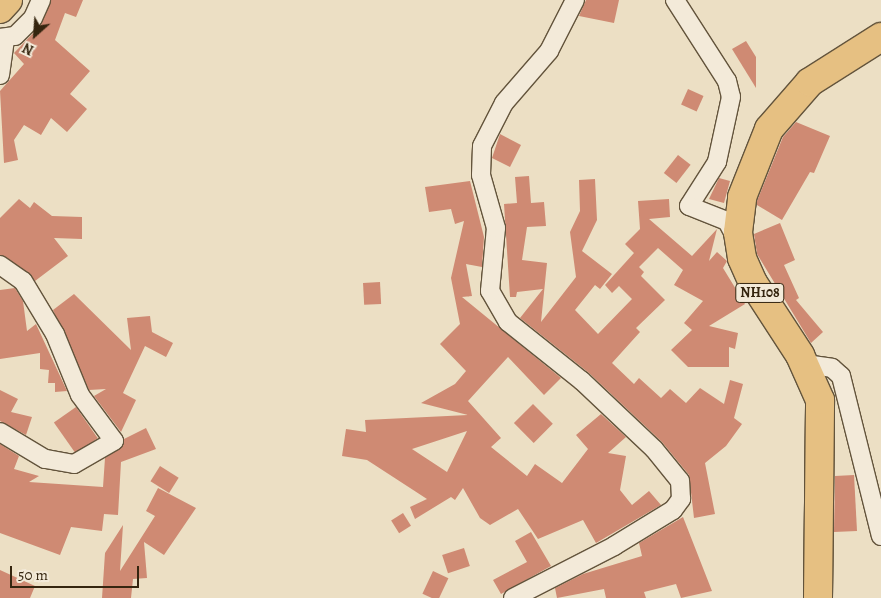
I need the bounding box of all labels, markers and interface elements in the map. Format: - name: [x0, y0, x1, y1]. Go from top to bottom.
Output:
- north arrow: [10, 10, 60, 60]
- text: N: [19, 38, 37, 60]
- road number: NH108: [735, 282, 785, 304]
- scale bar: [12, 556, 141, 588]
- text: 50 m: [18, 565, 48, 585]

